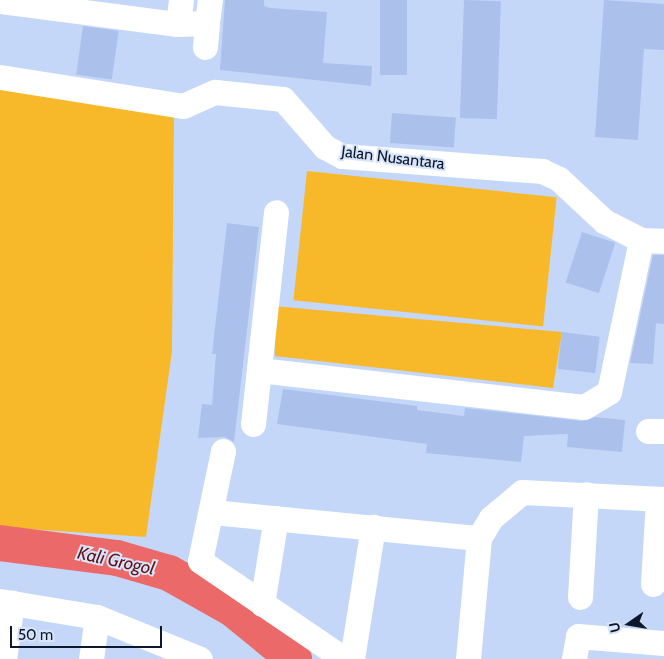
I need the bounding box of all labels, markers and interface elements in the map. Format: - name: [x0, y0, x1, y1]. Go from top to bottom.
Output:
- street label: Jalan Nusantara: [340, 142, 446, 174]
- water label: Kali Grogol: [75, 542, 157, 580]
- north arrow: [604, 599, 654, 649]
- scale bar: [12, 616, 165, 648]
- text: U: [604, 620, 624, 634]
- text: 50 m: [18, 626, 53, 644]

